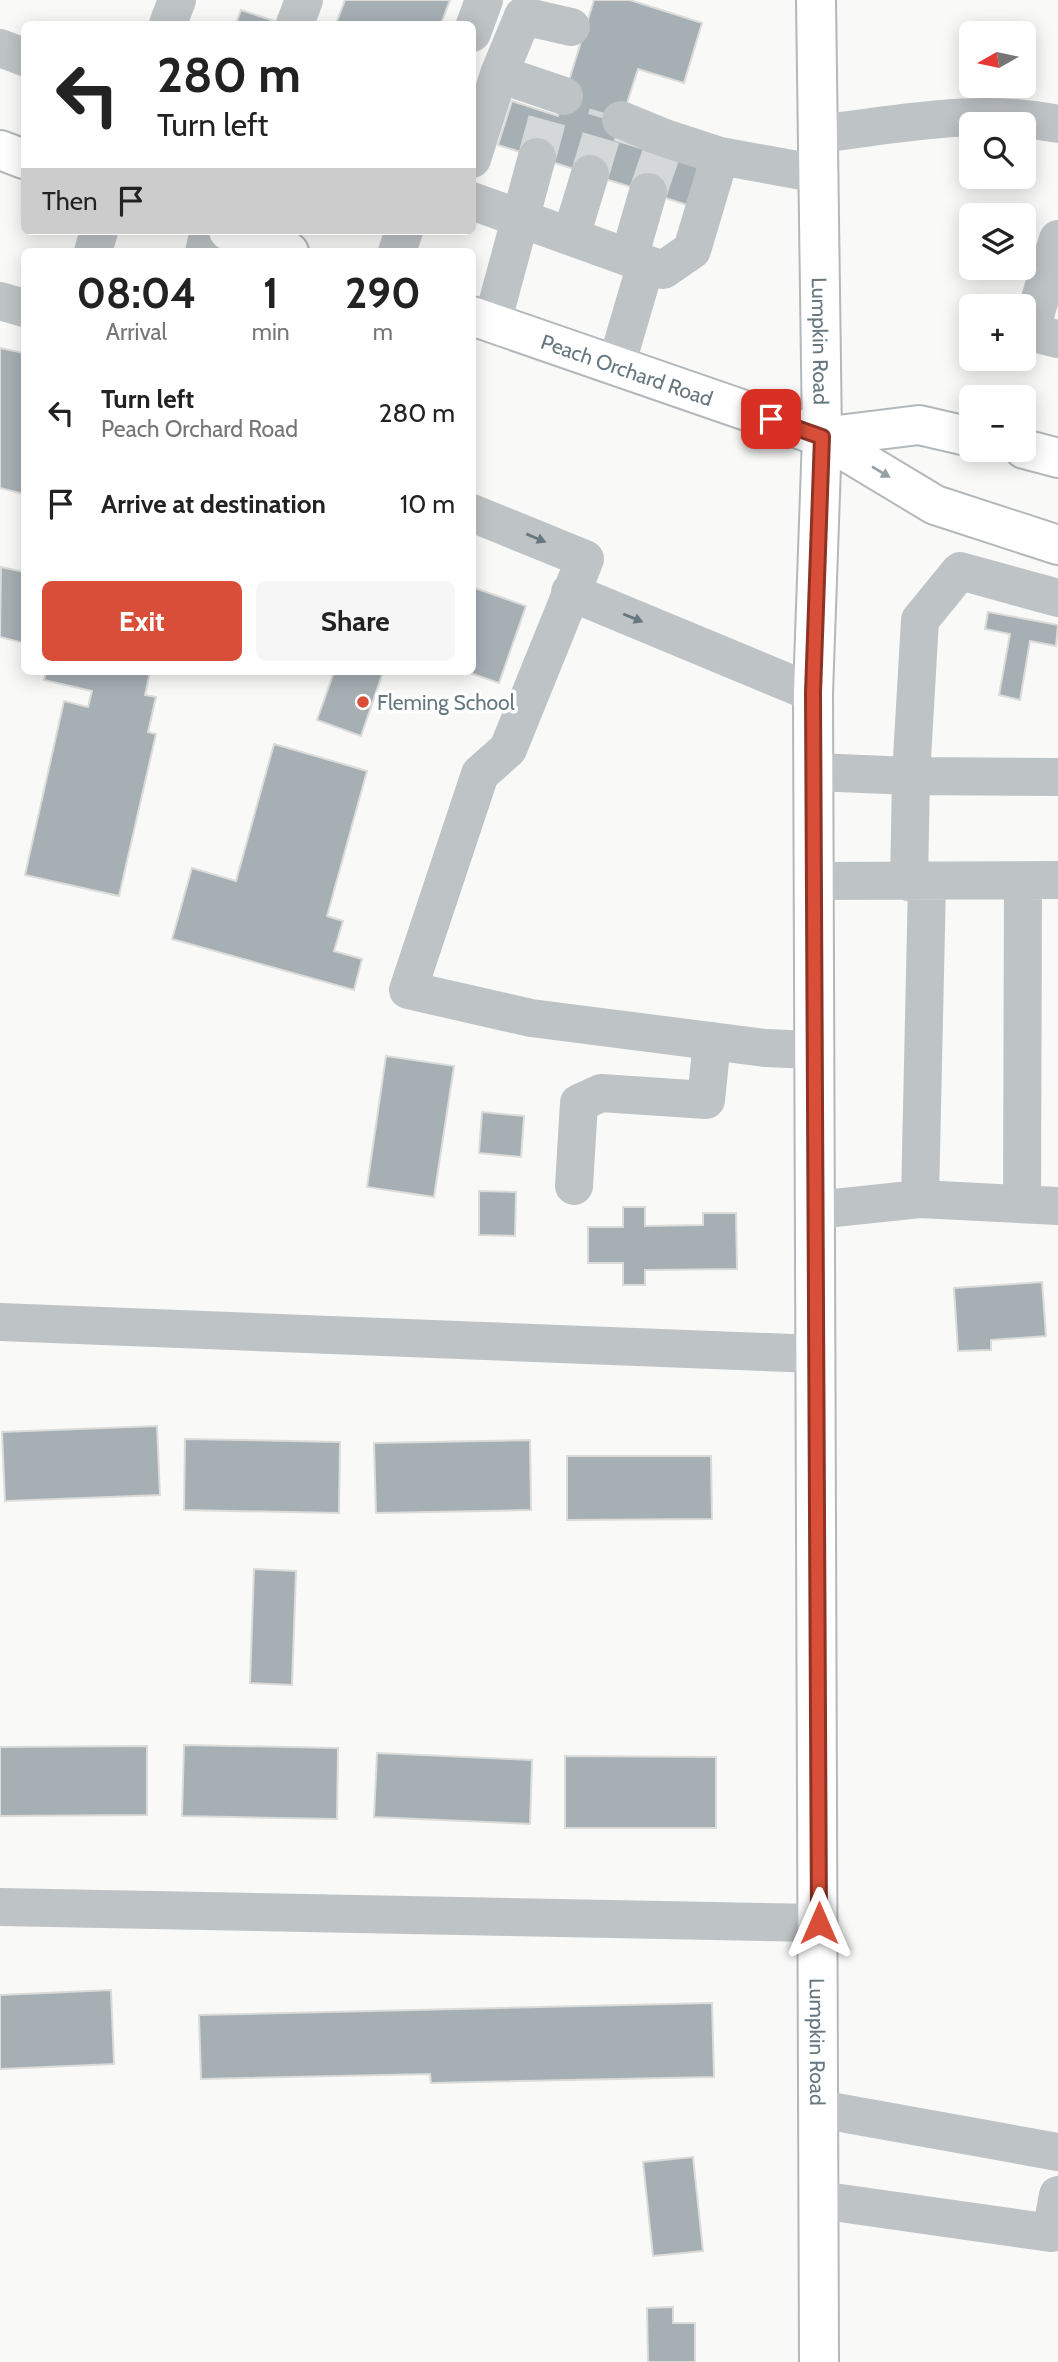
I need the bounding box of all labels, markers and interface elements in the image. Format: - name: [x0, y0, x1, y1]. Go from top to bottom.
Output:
- north arrow: [959, 21, 1036, 98]
- map controls: [959, 21, 1036, 462]
- text: 280 m: [157, 45, 301, 104]
- icon: left: [42, 49, 133, 140]
- text: Turn left: [157, 105, 268, 144]
- button: search: [959, 112, 1036, 189]
- icon: arrive: [112, 182, 150, 220]
- text: Then: [42, 185, 98, 217]
- button: layers: [959, 203, 1036, 280]
- text: 08:04: [76, 267, 196, 319]
- text: 1: [263, 267, 279, 319]
- text: 290: [345, 267, 421, 319]
- street label: Lumpkin Road: [807, 277, 834, 405]
- button: +: [959, 294, 1036, 371]
- text: Arrival: [106, 318, 167, 346]
- text: min: [252, 318, 290, 346]
- text: m: [373, 318, 393, 346]
- street label: Peach Orchard Road: [538, 328, 716, 411]
- text: Turn left: [101, 383, 194, 415]
- button: −: [959, 385, 1036, 462]
- pin: [741, 389, 801, 449]
- icon: left: [42, 394, 80, 432]
- text: 280 m: [379, 397, 455, 429]
- icon: arrive: [752, 400, 790, 438]
- text: Peach Orchard Road: [101, 415, 298, 443]
- one-way arrow: [871, 466, 890, 479]
- icon: arrive: [42, 485, 80, 523]
- text: Arrive at destination: [101, 488, 326, 520]
- text: 10 m: [400, 488, 455, 520]
- one-way arrow: [526, 533, 547, 544]
- button: Exit: [42, 581, 242, 661]
- button: Share: [256, 581, 455, 661]
- one-way arrow: [622, 613, 643, 624]
- place label: Fleming School: [377, 690, 515, 715]
- marker: Fleming School: [355, 694, 371, 710]
- position arrow: [782, 1886, 856, 1960]
- street label: Lumpkin Road: [805, 1978, 831, 2106]

